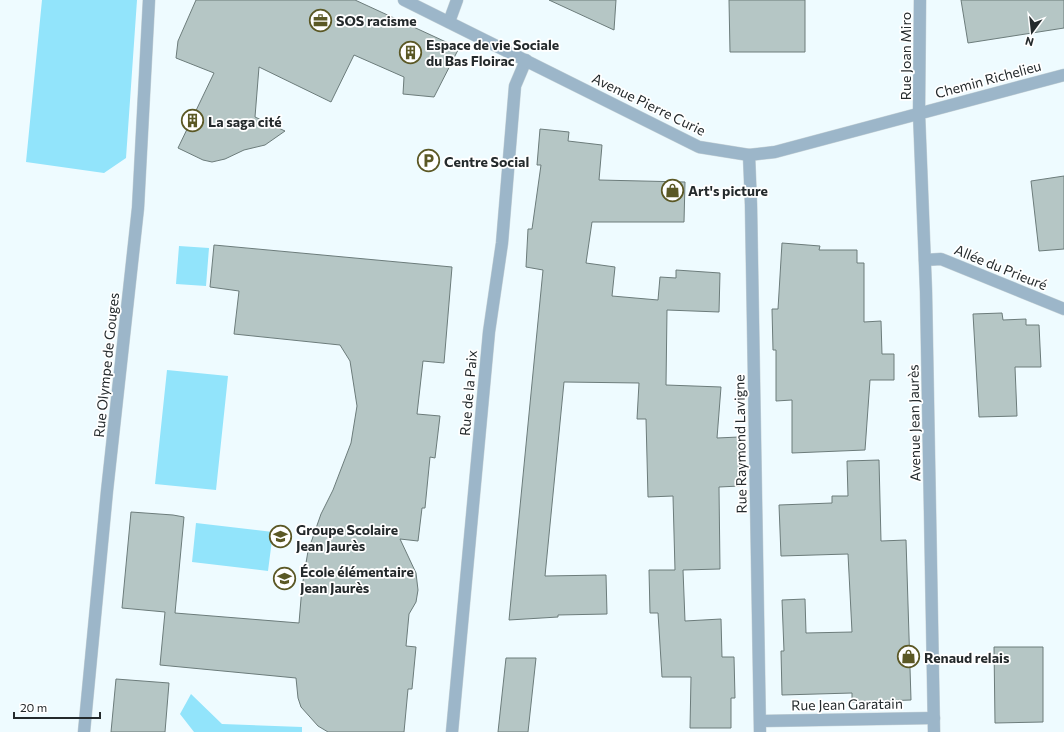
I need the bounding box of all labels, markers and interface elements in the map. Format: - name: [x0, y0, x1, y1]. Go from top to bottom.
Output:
- office icon: SOS racisme: [308, 7, 334, 33]
- place label: SOS racisme: [336, 12, 417, 29]
- street label: Rue Joan Miro: [897, 12, 914, 100]
- north arrow: [1012, 12, 1052, 52]
- text: N: [1024, 35, 1035, 49]
- place label: Espace de vie Sociale du Bas Floirac: [426, 36, 559, 69]
- building icon: Espace de vie Sociale du Bas Floirac: [398, 39, 424, 65]
- street label: Chemin Richelieu: [933, 57, 1043, 101]
- street label: Avenue Pierre Curie: [589, 69, 709, 139]
- building icon: La saga cité: [180, 108, 206, 134]
- place label: La saga cité: [208, 113, 282, 130]
- parking icon: Centre Social: [416, 148, 442, 174]
- place label: Centre Social: [444, 153, 529, 170]
- shop icon: Art's picture: [659, 177, 685, 203]
- place label: Art's picture: [688, 182, 768, 199]
- street label: Allée du Prieuré: [952, 241, 1050, 293]
- street label: Rue Olympe de Gouges: [90, 292, 122, 438]
- street label: Rue de la Paix: [456, 349, 480, 437]
- street label: Avenue Jean Jaurès: [904, 364, 924, 482]
- street label: Rue Raymond Lavigne: [730, 374, 750, 514]
- place label: Groupe Scolaire Jean Jaurès: [296, 521, 398, 554]
- school or university icon: Groupe Scolaire Jean Jaurès: [267, 524, 293, 550]
- place label: École élémentaire Jean Jaurès: [300, 563, 414, 596]
- school or university icon: École élémentaire Jean Jaurès: [272, 566, 298, 592]
- shop icon: Renaud relais: [895, 644, 921, 670]
- place label: Renaud relais: [924, 649, 1010, 666]
- scale bar: [14, 694, 100, 720]
- street label: Rue Jean Garatain: [791, 695, 903, 713]
- text: 20 m: [20, 700, 47, 714]

